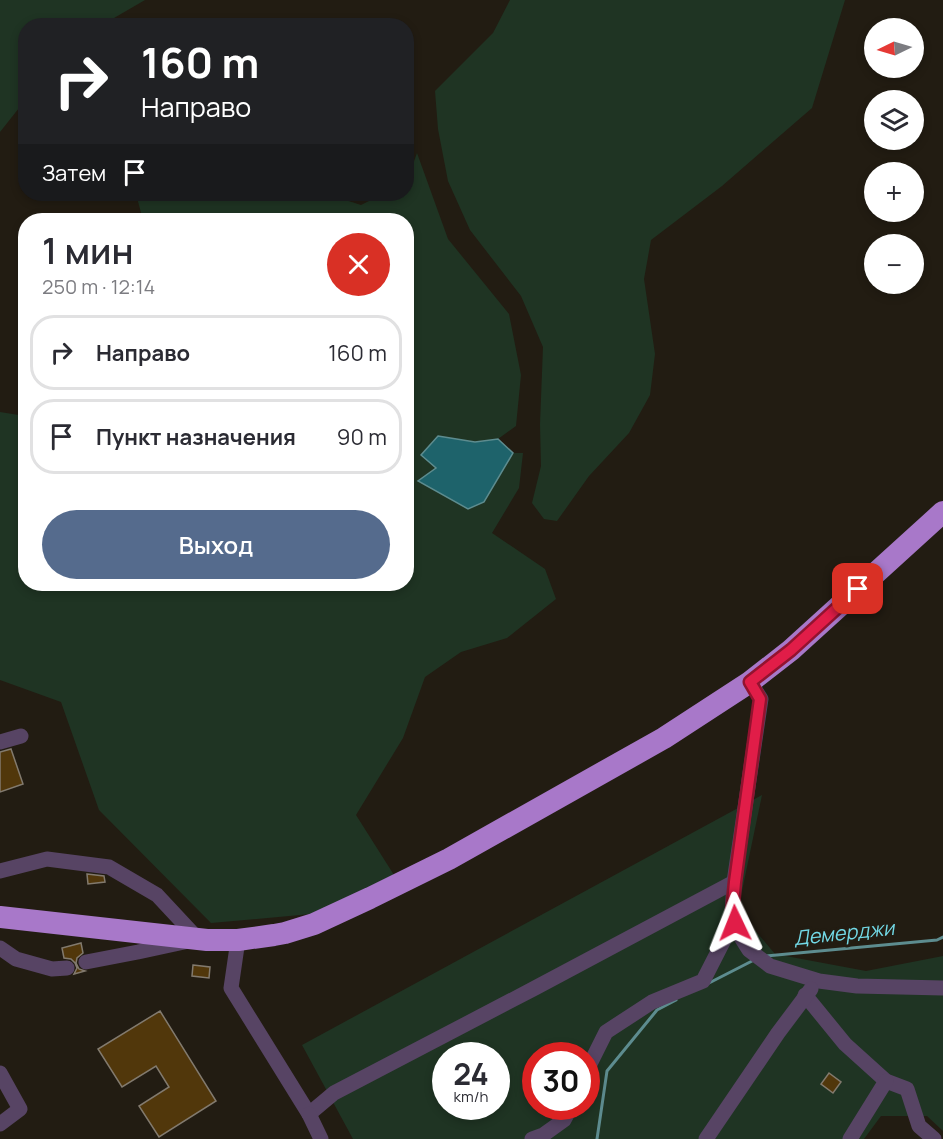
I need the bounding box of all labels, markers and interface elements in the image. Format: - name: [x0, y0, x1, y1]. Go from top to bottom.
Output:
- north arrow: [864, 18, 924, 78]
- map controls: [864, 18, 924, 294]
- text: 160 m: [141, 33, 259, 91]
- icon: right: [42, 42, 120, 120]
- text: Направо: [141, 88, 251, 125]
- button: layers: [864, 90, 924, 150]
- icon: arrive: [118, 156, 151, 189]
- text: Затем: [42, 158, 106, 188]
- button: +: [864, 162, 924, 222]
- text: 1 мин: [42, 226, 134, 275]
- button: close: [327, 233, 390, 296]
- button: −: [864, 234, 924, 294]
- text: 250 m · 12:14: [42, 273, 155, 300]
- icon: right: [45, 336, 78, 369]
- text: Направо: [96, 338, 190, 368]
- text: 160 m: [328, 338, 387, 368]
- icon: arrive: [45, 420, 78, 453]
- text: Пункт назначения: [96, 422, 296, 452]
- text: 90 m: [337, 422, 387, 452]
- button: Выход: [42, 510, 390, 579]
- pin: [832, 563, 883, 614]
- icon: arrive: [841, 572, 874, 605]
- position arrow: [703, 891, 767, 955]
- water label: Демерджи: [792, 914, 897, 951]
- speed limit sign: 30: [522, 1042, 600, 1120]
- text: 24: [453, 1053, 489, 1094]
- text: km/h: [454, 1086, 488, 1107]

